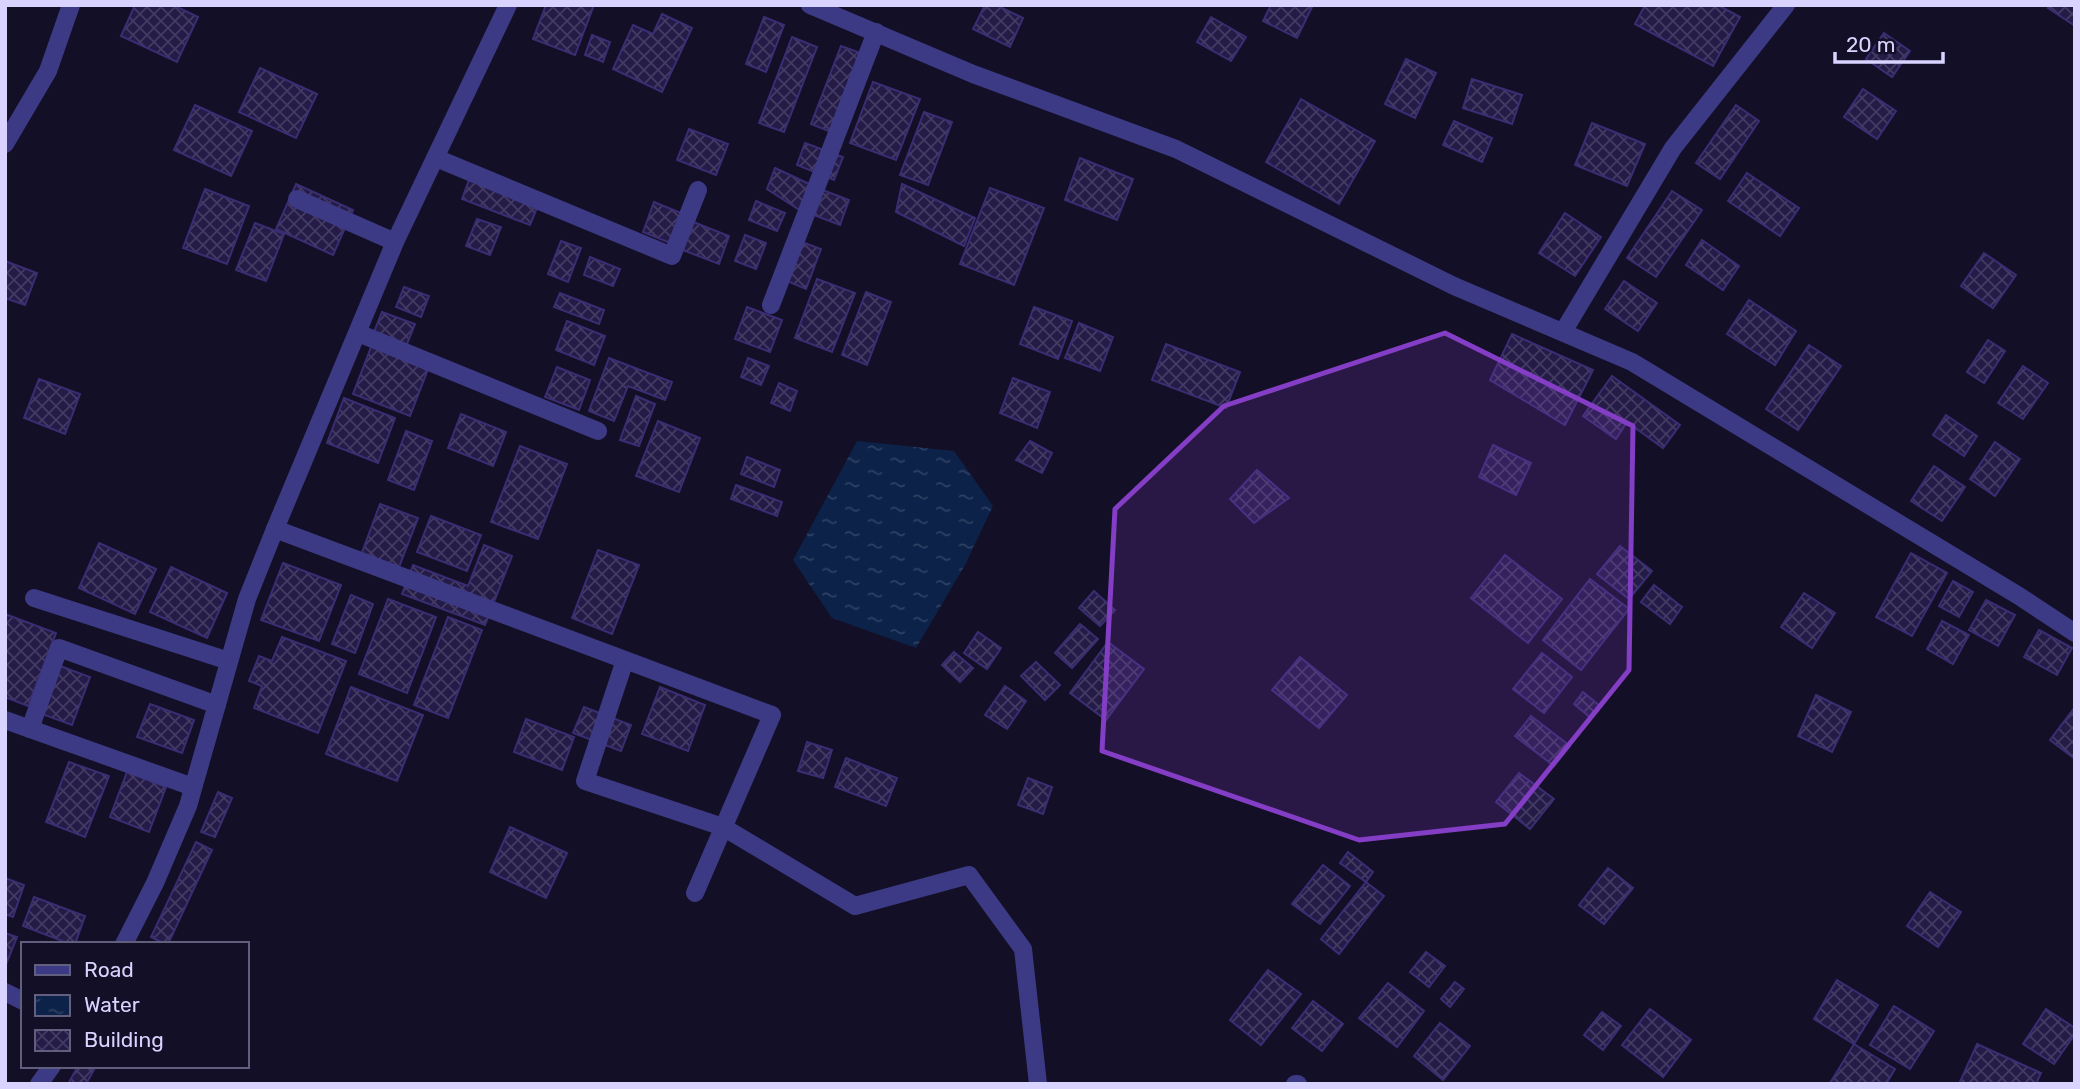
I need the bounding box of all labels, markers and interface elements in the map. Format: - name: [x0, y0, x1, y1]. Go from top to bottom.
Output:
- scale bar: [1835, 21, 1944, 65]
- text: 20 m: [1846, 32, 1895, 57]
- legend: [21, 942, 248, 1068]
- text: Road: [84, 957, 134, 982]
- text: Water: [84, 992, 140, 1017]
- text: Building: [84, 1027, 164, 1052]

